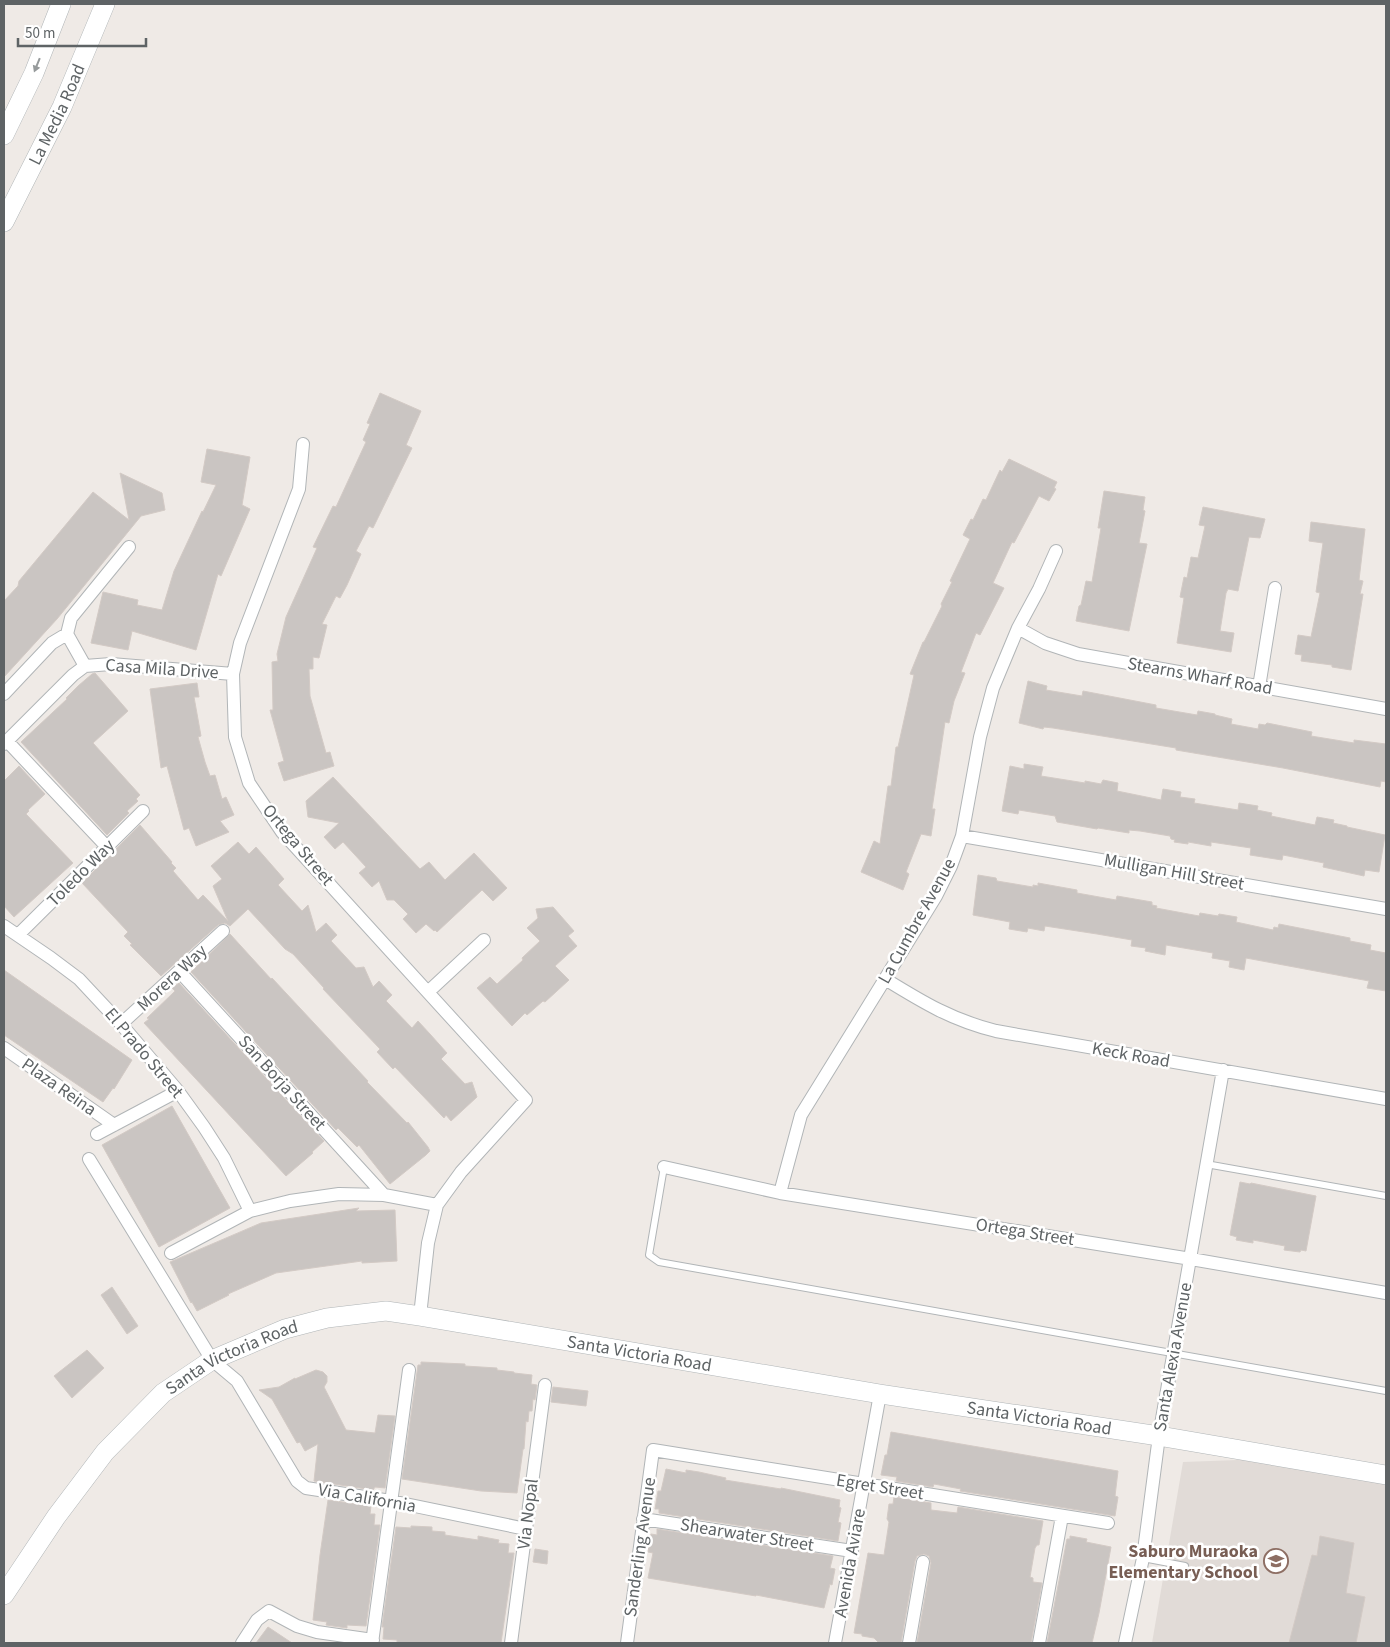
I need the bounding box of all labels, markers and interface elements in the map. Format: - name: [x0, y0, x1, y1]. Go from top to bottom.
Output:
- scale bar: [18, 15, 145, 47]
- text: 50 m: [25, 23, 55, 44]
- one-way arrow: [33, 58, 41, 73]
- street label: La Media Road: [22, 60, 91, 169]
- street label: Stearns Wharf Road: [1126, 651, 1274, 701]
- street label: Casa Mila Drive: [105, 653, 219, 685]
- street label: Ortega Street: [256, 799, 340, 891]
- street label: Toledo Way: [42, 833, 121, 912]
- street label: Mulligan Hill Street: [1102, 847, 1246, 897]
- street label: La Cumbre Avenue: [872, 854, 962, 988]
- street label: Morera Way: [131, 939, 213, 1017]
- street label: El Prado Street: [99, 1002, 189, 1104]
- street label: San Borja Street: [232, 1030, 332, 1136]
- street label: Keck Road: [1090, 1036, 1172, 1074]
- street label: Plaza Reina: [17, 1052, 101, 1122]
- street label: Ortega Street: [974, 1212, 1076, 1252]
- street label: Santa Alexia Avenue: [1148, 1281, 1198, 1433]
- street label: Santa Victoria Road: [160, 1314, 301, 1401]
- street label: Santa Victoria Road: [565, 1329, 714, 1378]
- street label: Santa Victoria Road: [965, 1395, 1113, 1441]
- street label: Egret Street: [835, 1468, 925, 1506]
- street label: Sanderling Avenue: [618, 1476, 662, 1618]
- street label: Via California: [316, 1477, 418, 1519]
- street label: Via Nopal: [511, 1477, 545, 1551]
- street label: Avenida Aviare: [828, 1506, 872, 1620]
- street label: Shearwater Street: [678, 1512, 816, 1558]
- place label: Saburo Muraoka Elementary School: [1108, 1539, 1258, 1585]
- school or university icon: Saburo Muraoka Elementary School: [1263, 1548, 1289, 1574]

